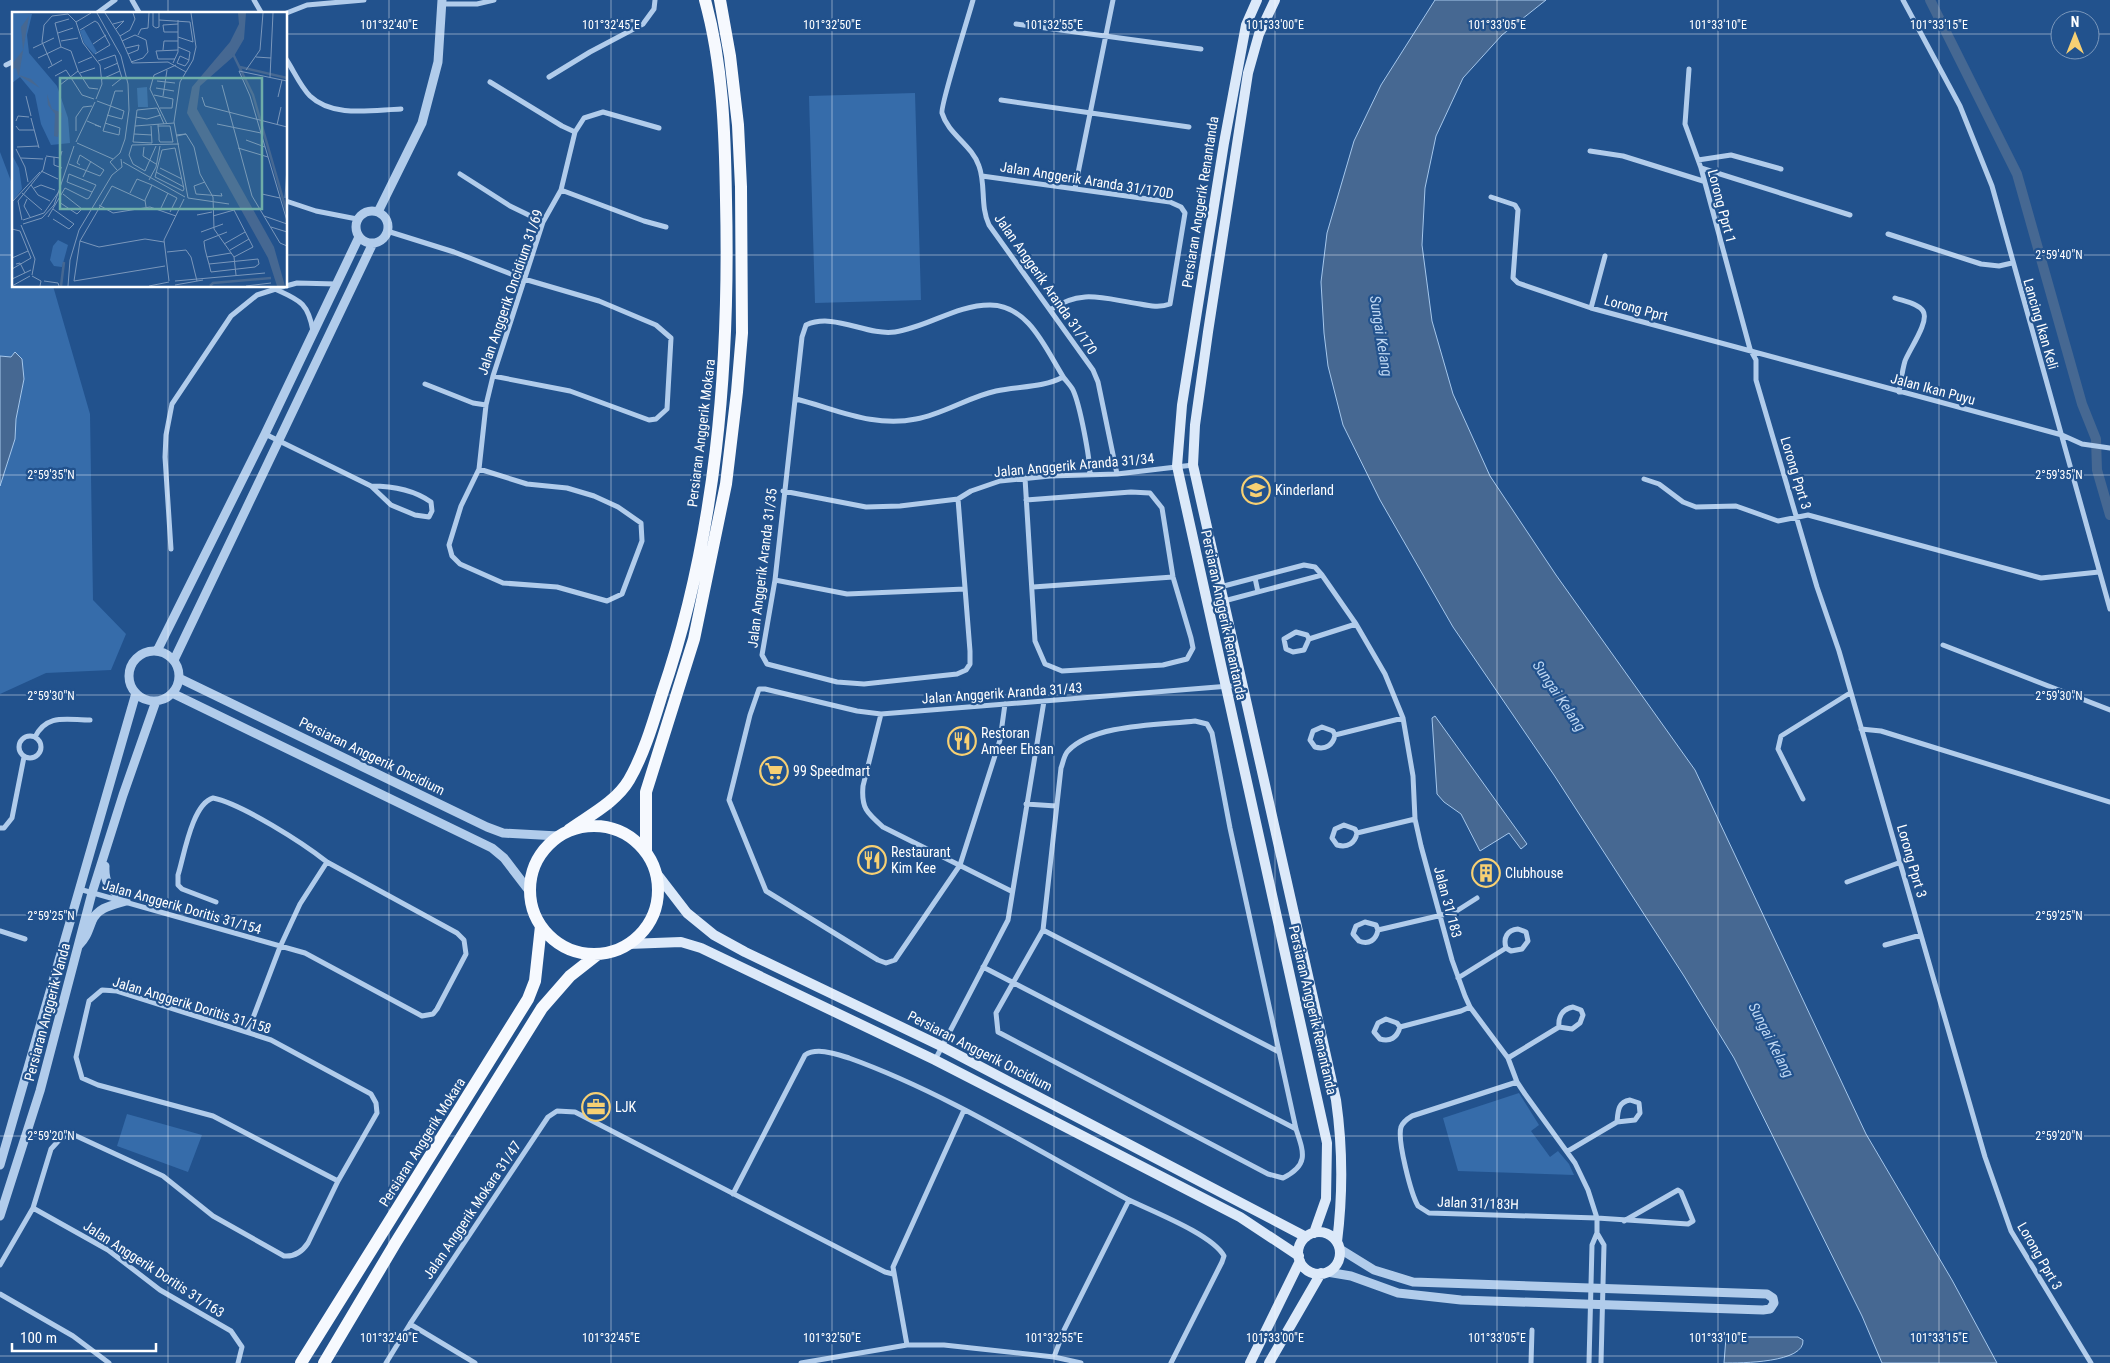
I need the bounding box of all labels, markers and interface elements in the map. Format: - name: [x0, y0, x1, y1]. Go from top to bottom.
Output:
- north arrow: [2050, 10, 2100, 60]
- inset map: [12, 12, 288, 288]
- text: N: [2071, 14, 2079, 30]
- text: 101°32'40"E: [360, 18, 418, 32]
- text: 101°32'45"E: [582, 18, 640, 32]
- text: 101°32'50"E: [803, 18, 861, 32]
- text: 101°32'55"E: [1025, 18, 1083, 32]
- text: 101°33'00"E: [1246, 18, 1304, 32]
- text: 101°33'05"E: [1468, 18, 1526, 32]
- text: 101°33'10"E: [1689, 18, 1747, 32]
- text: 101°33'15"E: [1910, 18, 1968, 32]
- street label: Persiaran Anggerik Renantanda: [1179, 115, 1221, 289]
- street label: Jalan Anggerik Aranda 31/170D: [999, 158, 1175, 202]
- street label: Lorong Pprt 1: [1705, 168, 1739, 244]
- street label: Jalan Anggerik Oncidium 31/69: [474, 207, 546, 377]
- street label: Jalan Anggerik Aranda 31/170: [991, 211, 1101, 357]
- text: 2°59'40"N: [2035, 248, 2083, 262]
- street label: Lancing Ikan Keli: [2020, 277, 2062, 371]
- street label: Lorong Pprt: [1602, 292, 1670, 324]
- water label: Sungai Kelang: [1366, 294, 1396, 378]
- street label: Persiaran Anggerik Mokara: [684, 358, 718, 508]
- street label: Jalan Ikan Puyu: [1889, 370, 1977, 408]
- street label: Lorong Pprt 3: [1777, 435, 1815, 511]
- street label: Jalan Anggerik Aranda 31/34: [993, 450, 1155, 480]
- text: 2°59'35"N: [27, 468, 75, 482]
- text: 2°59'35"N: [2035, 468, 2083, 482]
- school or university icon: Kinderland: [1241, 475, 1271, 505]
- place label: Kinderland: [1275, 482, 1334, 498]
- street label: Jalan Anggerik Aranda 31/35: [744, 487, 780, 649]
- street label: Persiaran Anggerik Renantanda: [1198, 529, 1250, 701]
- water label: Sungai Kelang: [1529, 657, 1589, 735]
- street label: Jalan Anggerik Aranda 31/43: [921, 679, 1083, 707]
- text: 2°59'30"N: [27, 689, 75, 703]
- text: 2°59'30"N: [2035, 689, 2083, 703]
- street label: Persiaran Anggerik Oncidium: [297, 714, 447, 798]
- place label: Restoran Ameer Ehsan: [981, 725, 1054, 757]
- restaurant icon: Restoran Ameer Ehsan: [947, 726, 977, 756]
- supermarket icon: 99 Speedmart: [759, 756, 789, 786]
- place label: 99 Speedmart: [793, 763, 870, 779]
- street label: Lorong Pprt 3: [1894, 823, 1930, 899]
- place label: Restaurant Kim Kee: [891, 844, 951, 876]
- restaurant icon: Restaurant Kim Kee: [857, 845, 887, 875]
- building icon: Clubhouse: [1471, 858, 1501, 888]
- street label: Jalan 31/183: [1431, 865, 1465, 939]
- place label: Clubhouse: [1505, 865, 1564, 881]
- street label: Jalan Anggerik Doritis 31/154: [101, 877, 263, 937]
- text: 2°59'25"N: [27, 909, 75, 923]
- text: 2°59'25"N: [2035, 909, 2083, 923]
- street label: Persiaran Anggerik Renantanda: [1286, 924, 1340, 1096]
- street label: Persiaran Anggerik Vanda: [21, 941, 73, 1083]
- street label: Jalan Anggerik Doritis 31/158: [111, 973, 273, 1037]
- water label: Sungai Kelang: [1744, 1000, 1798, 1080]
- street label: Persiaran Anggerik Oncidium: [905, 1008, 1055, 1094]
- street label: Persiaran Anggerik Mokara: [376, 1075, 468, 1209]
- office icon: LJK: [581, 1092, 611, 1122]
- place label: LJK: [615, 1099, 636, 1115]
- text: 2°59'20"N: [27, 1129, 75, 1143]
- text: 2°59'20"N: [2035, 1129, 2083, 1143]
- street label: Jalan Anggerik Mokara 31/47: [420, 1138, 524, 1282]
- street label: Jalan 31/183H: [1437, 1194, 1519, 1212]
- street label: Jalan Anggerik Doritis 31/163: [81, 1217, 227, 1321]
- street label: Lorong Pprt 3: [2014, 1219, 2066, 1293]
- scale bar: [12, 1320, 156, 1352]
- text: 100 m: [20, 1329, 57, 1347]
- text: 101°32'40"E: [360, 1331, 418, 1345]
- text: 101°32'45"E: [582, 1331, 640, 1345]
- text: 101°32'50"E: [803, 1331, 861, 1345]
- text: 101°32'55"E: [1025, 1331, 1083, 1345]
- text: 101°33'00"E: [1246, 1331, 1304, 1345]
- text: 101°33'05"E: [1468, 1331, 1526, 1345]
- text: 101°33'10"E: [1689, 1331, 1747, 1345]
- text: 101°33'15"E: [1910, 1331, 1968, 1345]

